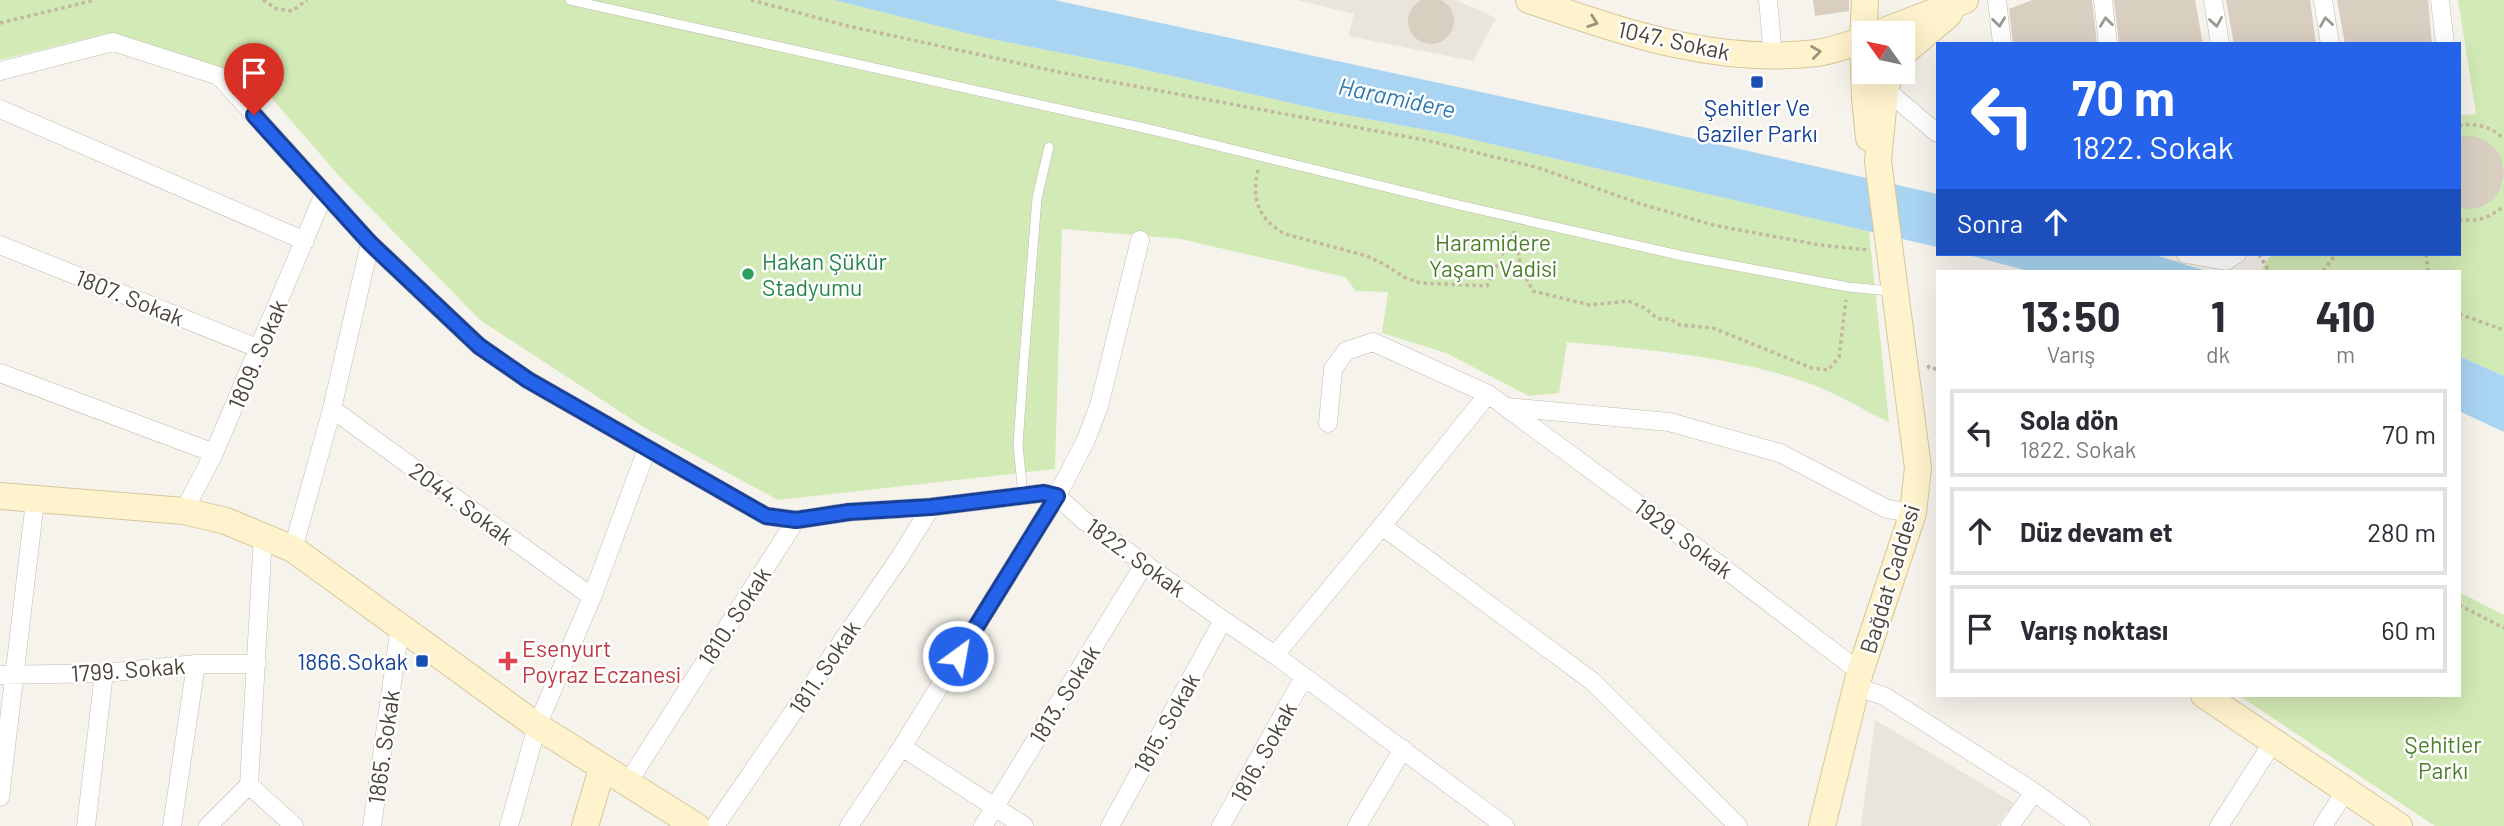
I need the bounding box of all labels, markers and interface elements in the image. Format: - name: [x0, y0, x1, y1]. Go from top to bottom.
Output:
- one-way arrow: [1587, 14, 1599, 28]
- street label: 1047. Sokak: [1615, 14, 1733, 66]
- one-way arrow: [1992, 16, 2007, 28]
- one-way arrow: [2098, 16, 2113, 28]
- one-way arrow: [2208, 16, 2223, 28]
- one-way arrow: [2319, 16, 2334, 28]
- north arrow: [1852, 21, 1914, 84]
- map controls: [1852, 21, 1915, 84]
- pin: [224, 43, 284, 115]
- one-way arrow: [1810, 45, 1822, 60]
- icon: arrive: [235, 54, 273, 92]
- text: 70 m: [2072, 67, 2175, 126]
- water label: Haramidere: [1336, 70, 1458, 124]
- icon: left: [1957, 70, 2048, 161]
- marker: Şehitler Ve Gaziler Parkı: [1749, 74, 1765, 90]
- place label: Şehitler Ve Gaziler Parkı: [1696, 93, 1818, 147]
- text: 1822. Sokak: [2072, 127, 2234, 165]
- icon: ahead: [2037, 203, 2075, 241]
- text: Sonra: [1957, 207, 2023, 238]
- park label: Haramidere Yaşam Vadisi: [1429, 228, 1557, 282]
- place label: Hakan Şükür Stadyumu: [762, 247, 888, 301]
- street label: 1807. Sokak: [72, 263, 188, 331]
- marker: Hakan Şükür Stadyumu: [740, 266, 756, 282]
- text: 13:50: [2021, 290, 2121, 340]
- text: 1: [2211, 290, 2226, 340]
- text: 410: [2315, 290, 2376, 340]
- street label: 1809. Sokak: [221, 295, 293, 413]
- text: Varış: [2047, 340, 2095, 368]
- text: dk: [2206, 340, 2230, 368]
- text: m: [2336, 340, 2355, 368]
- text: Sola dön: [2020, 404, 2118, 435]
- icon: left: [1961, 414, 1999, 452]
- text: 70 m: [2382, 418, 2436, 449]
- text: 1822. Sokak: [2020, 435, 2136, 463]
- street label: 2044. Sokak: [404, 456, 520, 550]
- street label: 1929. Sokak: [1629, 492, 1739, 584]
- street label: Bağdat Caddesi: [1853, 501, 1925, 657]
- street label: 1822. Sokak: [1081, 512, 1191, 602]
- icon: ahead: [1961, 512, 1999, 550]
- text: Düz devam et: [2020, 516, 2173, 547]
- text: 280 m: [2367, 516, 2436, 547]
- street label: 1810. Sokak: [692, 561, 776, 671]
- icon: arrive: [1961, 610, 1999, 648]
- text: Varış noktası: [2020, 614, 2168, 645]
- text: 60 m: [2381, 614, 2436, 645]
- street label: 1811. Sokak: [782, 615, 866, 719]
- position arrow: [921, 619, 995, 693]
- place label: Esenyurt Poyraz Eczanesi: [522, 634, 681, 688]
- street label: 1813. Sokak: [1023, 640, 1105, 748]
- place label: 1866.Sokak: [297, 647, 408, 675]
- street label: 1799. Sokak: [70, 651, 186, 687]
- marker: 1866.Sokak: [414, 653, 430, 669]
- marker: Esenyurt Poyraz Eczanesi: [500, 653, 516, 669]
- street label: 1815. Sokak: [1127, 668, 1205, 778]
- street label: 1865. Sokak: [361, 688, 405, 806]
- street label: 1816. Sokak: [1224, 697, 1302, 807]
- park label: Şehitler Parkı: [2404, 730, 2482, 784]

